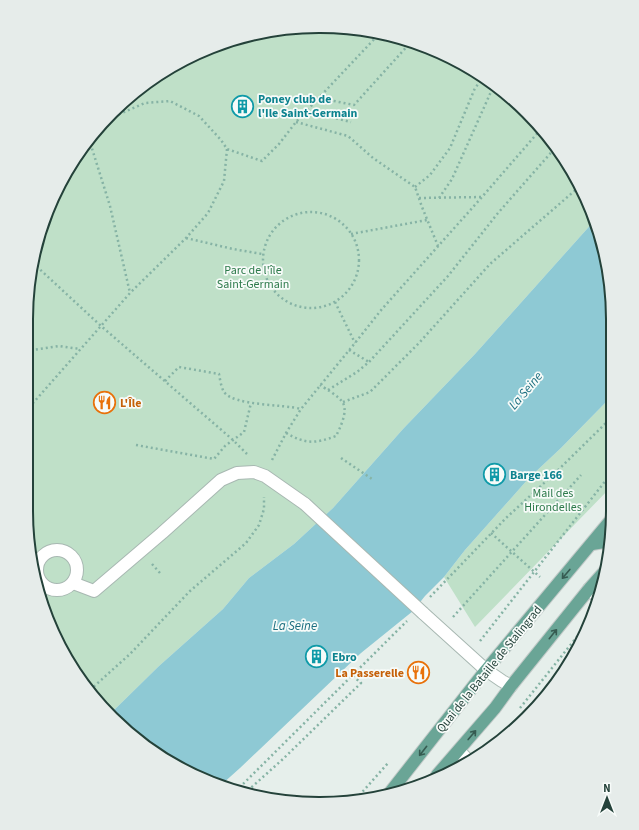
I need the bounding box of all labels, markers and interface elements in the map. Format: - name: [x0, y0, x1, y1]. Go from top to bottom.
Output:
- place label: Poney club de l'Ile Saint-Germain: [258, 91, 358, 122]
- building icon: Poney club de l'Ile Saint-Germain: [230, 93, 256, 119]
- park label: Parc de l'île Saint-Germain: [217, 262, 289, 293]
- water label: La Seine: [505, 368, 547, 413]
- restaurant icon: L'Île: [92, 390, 118, 416]
- place label: L'Île: [120, 395, 141, 412]
- building icon: Barge 166: [482, 462, 508, 488]
- place label: Barge 166: [510, 467, 562, 484]
- park label: Mail des Hirondelles: [524, 485, 582, 516]
- one-way arrow: [562, 569, 571, 579]
- street label: Quai de la Bataille de Stalingrad: [433, 602, 546, 736]
- water label: La Seine: [273, 617, 317, 635]
- one-way arrow: [549, 628, 558, 639]
- building icon: Ebro: [304, 644, 330, 670]
- place label: Ebro: [332, 649, 357, 666]
- restaurant icon: La Passerelle: [406, 660, 432, 686]
- place label: La Passerelle: [335, 665, 404, 682]
- one-way arrow: [467, 730, 476, 740]
- one-way arrow: [418, 745, 427, 756]
- north arrow: [587, 778, 627, 818]
- text: N: [603, 781, 611, 796]

